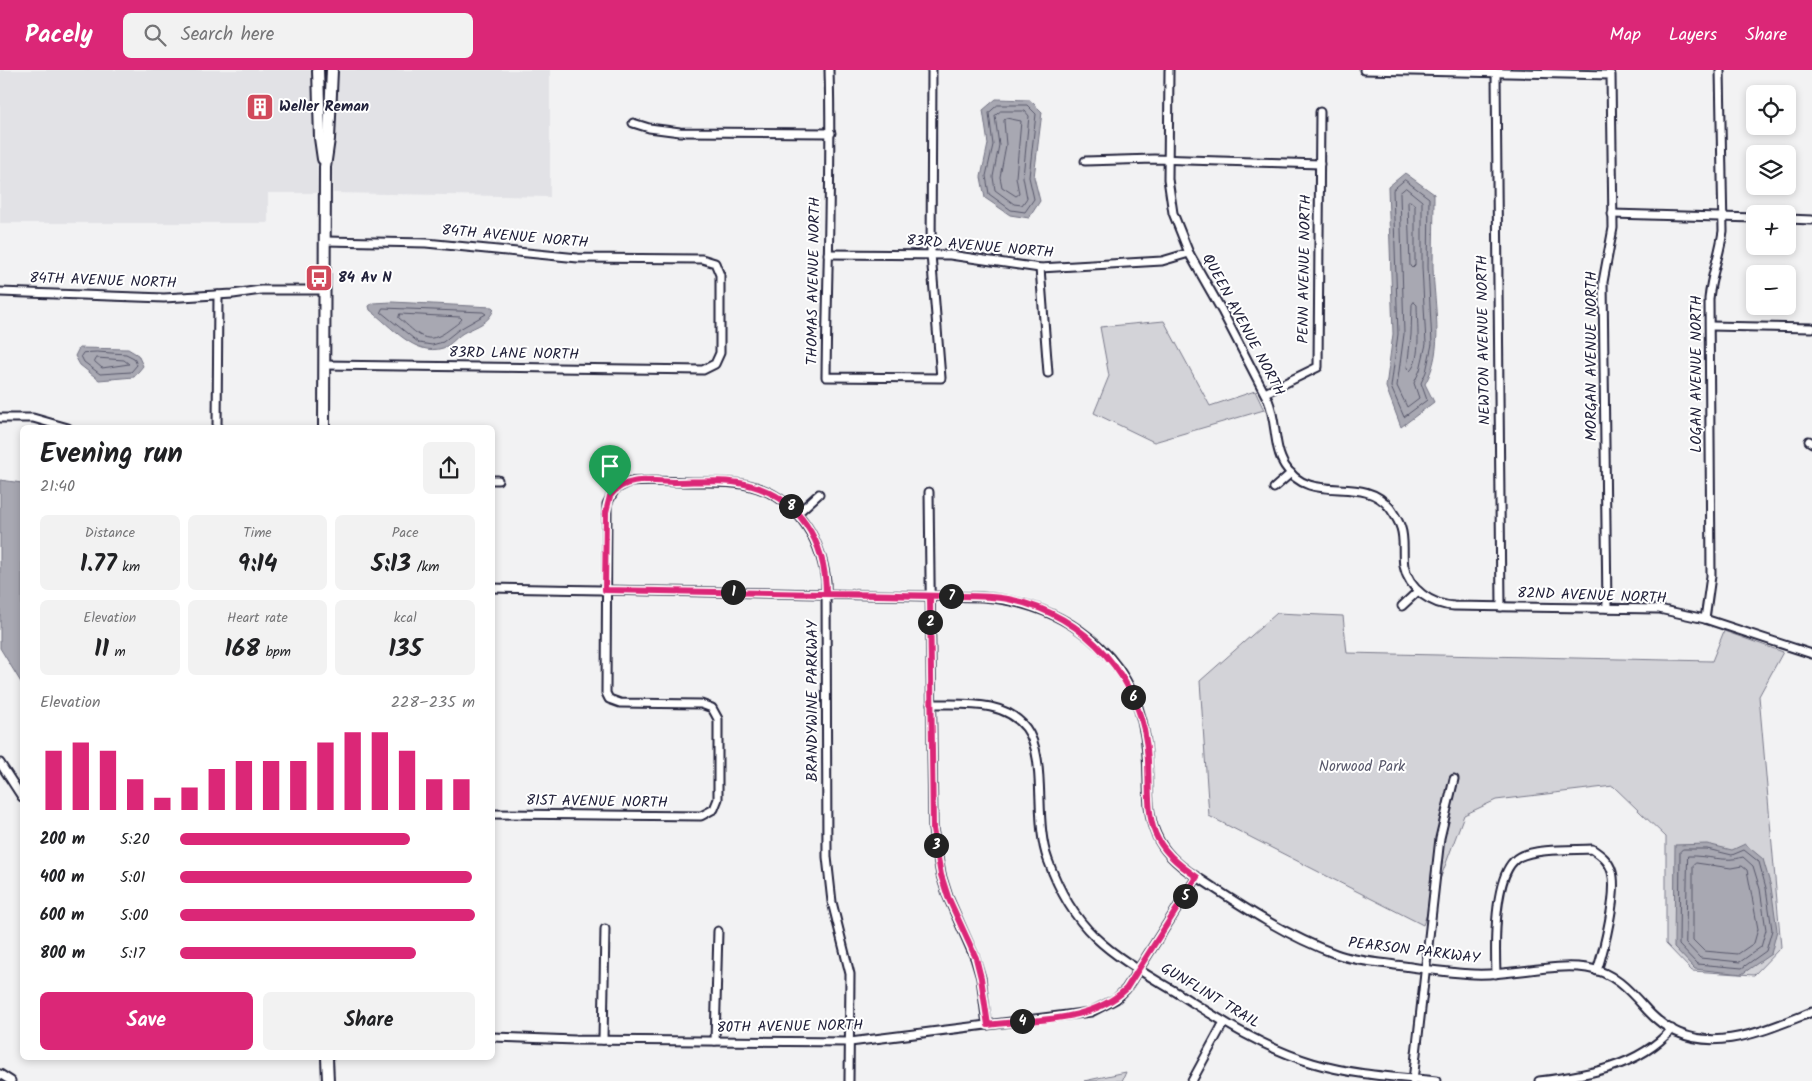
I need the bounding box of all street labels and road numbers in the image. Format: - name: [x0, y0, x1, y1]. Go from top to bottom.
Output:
- street label: PENN AVENUE NORTH: [1292, 194, 1318, 344]
- street label: THOMAS AVENUE NORTH: [801, 197, 827, 365]
- street label: 84TH AVENUE NORTH: [441, 219, 589, 255]
- street label: 83RD AVENUE NORTH: [905, 229, 1055, 265]
- street label: QUEEN AVENUE NORTH: [1195, 249, 1291, 401]
- street label: NEWTON AVENUE NORTH: [1471, 255, 1497, 425]
- street label: 84TH AVENUE NORTH: [29, 266, 177, 296]
- street label: MORGAN AVENUE NORTH: [1580, 271, 1604, 441]
- street label: LOGAN AVENUE NORTH: [1685, 295, 1709, 453]
- street label: 83RD LANE NORTH: [449, 341, 579, 367]
- street label: 82ND AVENUE NORTH: [1517, 581, 1667, 611]
- street label: BRANDYWINE PARKWAY: [801, 619, 825, 782]
- street label: 81ST AVENUE NORTH: [526, 789, 668, 815]
- street label: PEARSON PARKWAY: [1347, 931, 1483, 971]
- street label: GUNFLINT TRAIL: [1156, 957, 1264, 1035]
- street label: 80TH AVENUE NORTH: [716, 1014, 864, 1040]

